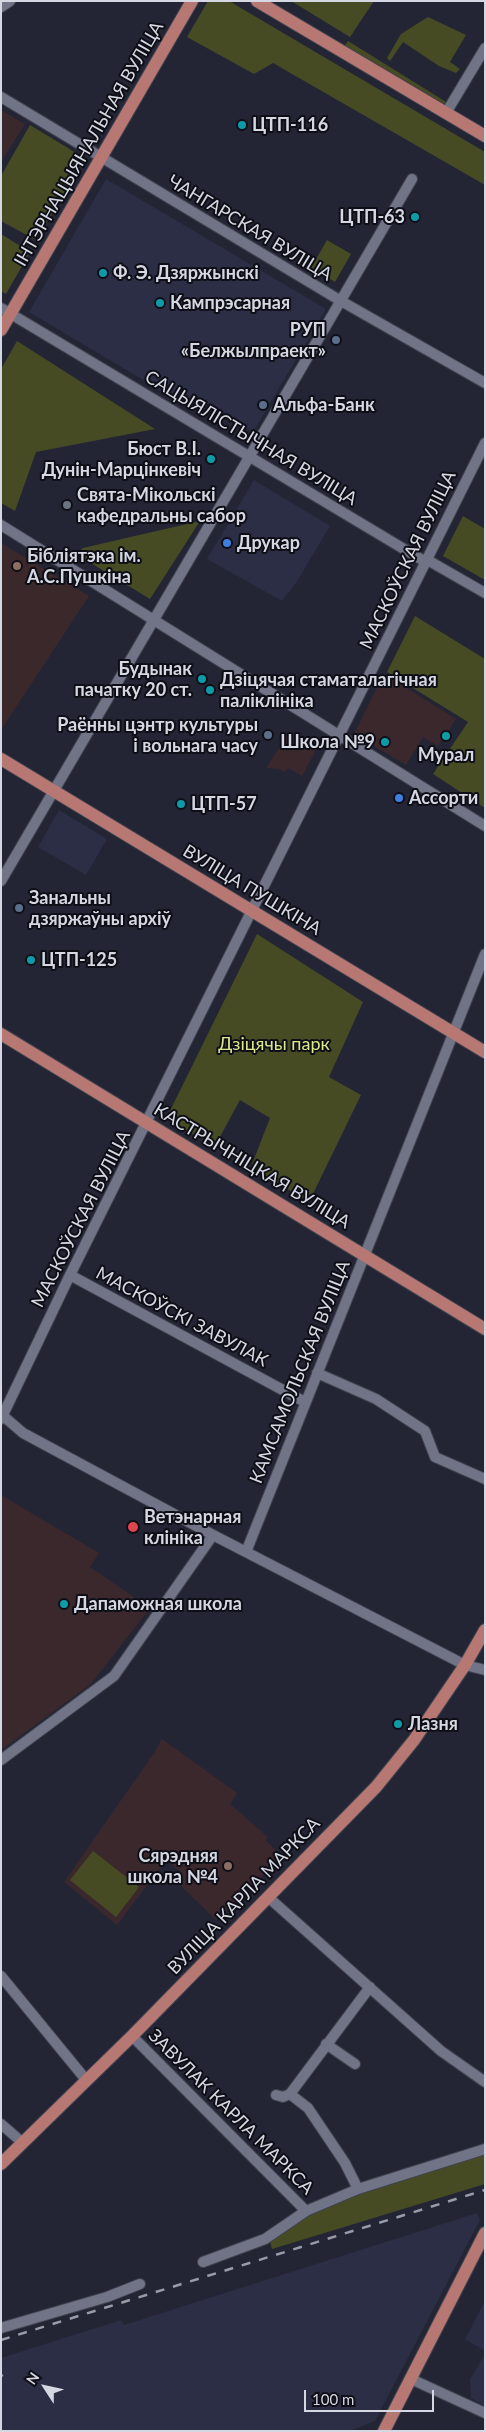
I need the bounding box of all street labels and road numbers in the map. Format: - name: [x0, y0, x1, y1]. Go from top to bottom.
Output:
- street label: ІНТЭРНАЦЫЯНАЛЬНАЯ ВУЛІЦА: [10, 18, 168, 270]
- street label: ЧАНГАРСКАЯ ВУЛІЦА: [164, 170, 336, 286]
- street label: САЦЫЯЛІСТЫЧНАЯ ВУЛІЦА: [141, 366, 361, 510]
- street label: МАСКОЎСКАЯ ВУЛІЦА: [355, 467, 461, 653]
- street label: ВУЛІЦА ПУШКІНА: [179, 840, 325, 940]
- street label: КАСТРЫЧНІЦКАЯ ВУЛІЦА: [150, 1099, 354, 1233]
- street label: МАСКОЎСКАЯ ВУЛІЦА: [27, 1127, 135, 1311]
- street label: КАМСАМОЛЬСКАЯ ВУЛІЦА: [245, 1257, 355, 1487]
- street label: МАСКОЎСКІ ЗАВУЛАК: [92, 1262, 272, 1372]
- street label: ВУЛІЦА КАРЛА МАРКСА: [163, 1813, 325, 1979]
- street label: ЗАВУЛАК КАРЛА МАРКСА: [144, 2025, 318, 2199]

